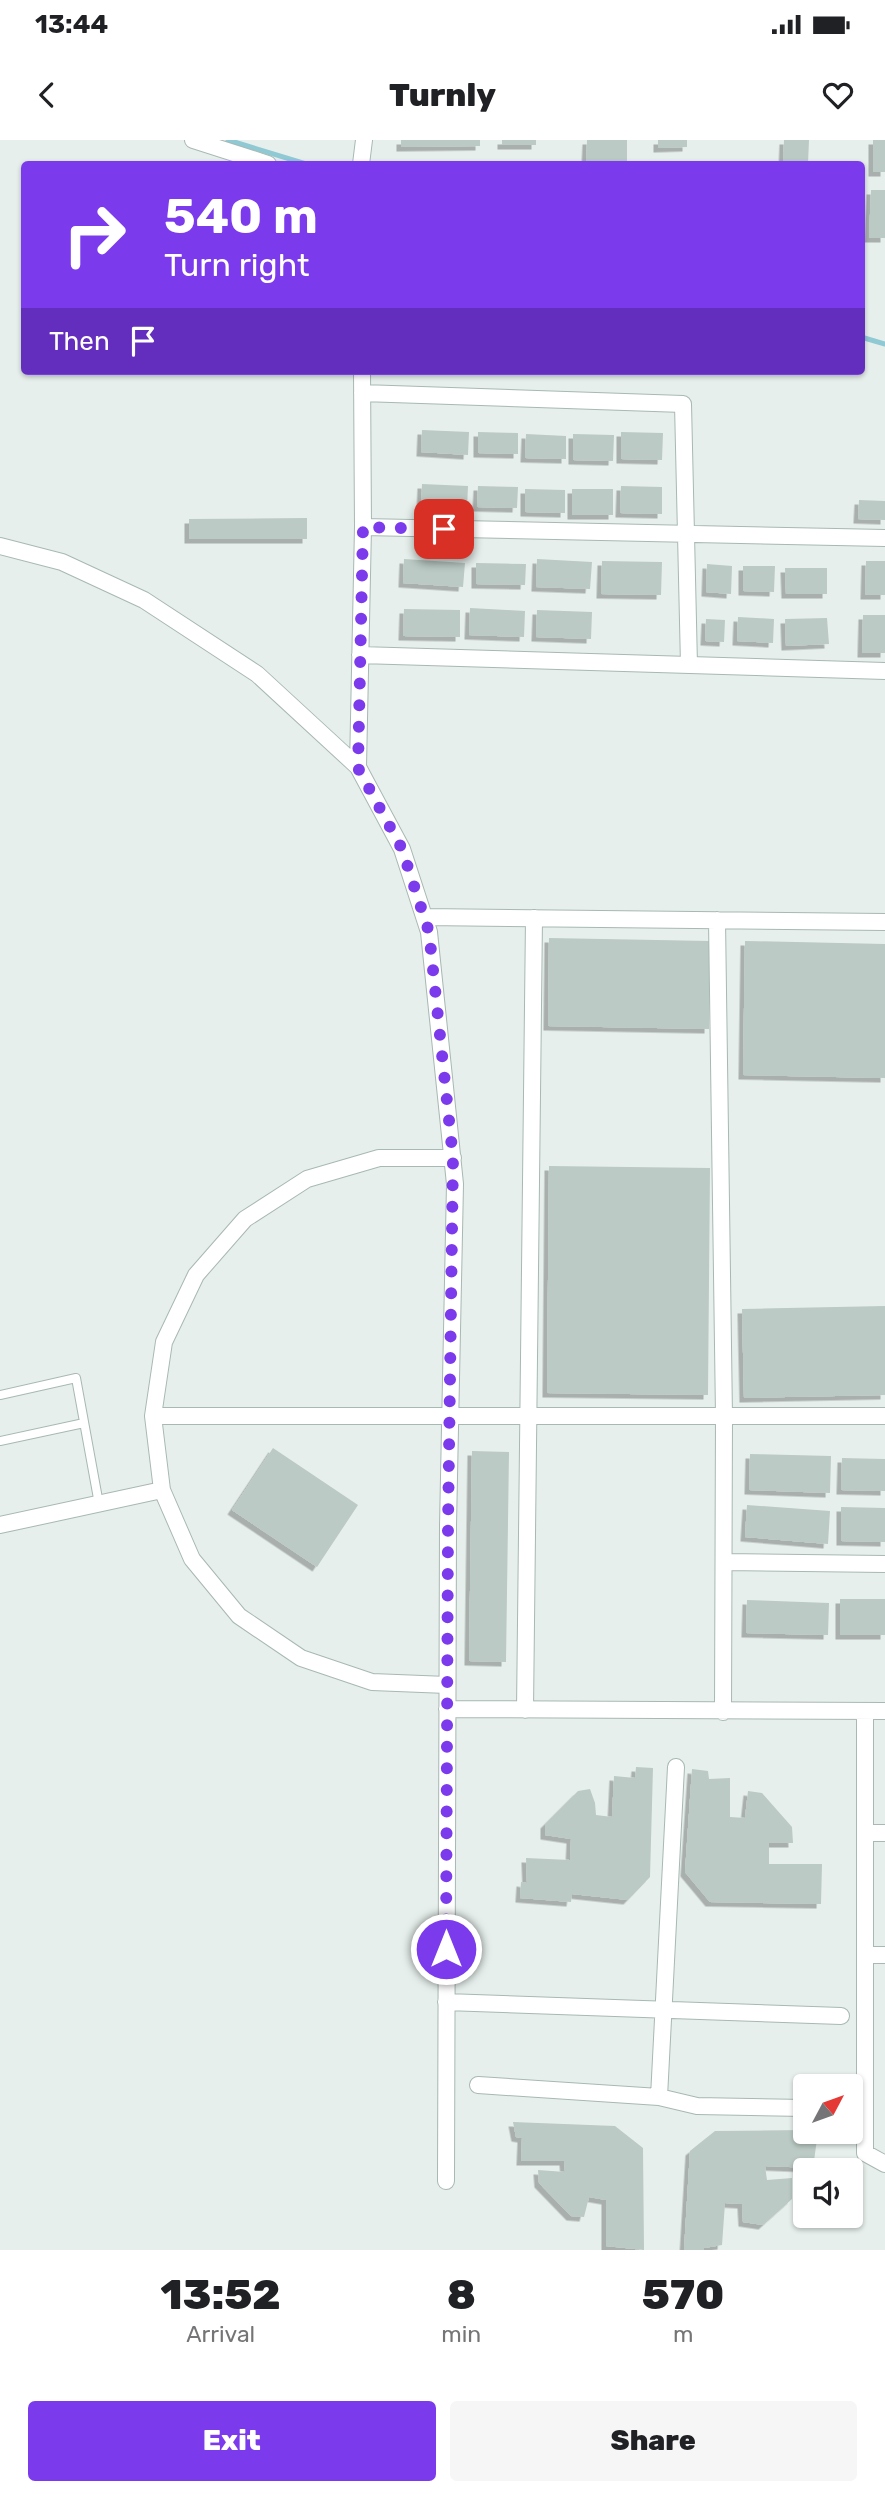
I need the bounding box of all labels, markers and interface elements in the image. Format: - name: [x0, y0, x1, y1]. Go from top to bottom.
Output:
- text: 13:44: [35, 9, 108, 40]
- icon: back: [28, 76, 66, 114]
- text: Turnly: [389, 76, 496, 114]
- icon: heart: [819, 76, 857, 114]
- text: 540 m: [164, 187, 318, 245]
- icon: right: [49, 189, 140, 280]
- text: Turn right: [164, 246, 309, 284]
- icon: arrive: [124, 322, 162, 360]
- text: Then: [49, 326, 110, 357]
- pin: [414, 499, 474, 559]
- icon: arrive: [425, 510, 463, 548]
- position arrow: [409, 1912, 483, 1986]
- north arrow: [793, 2074, 863, 2144]
- map controls: [793, 2074, 863, 2228]
- button: sound: [793, 2158, 863, 2228]
- text: 13:52: [161, 2270, 281, 2320]
- text: 8: [447, 2270, 476, 2320]
- text: 570: [642, 2270, 724, 2320]
- text: Arrival: [186, 2320, 255, 2348]
- text: min: [441, 2320, 481, 2348]
- text: m: [673, 2320, 693, 2348]
- button: Exit: [28, 2401, 436, 2481]
- button: Share: [450, 2401, 857, 2481]

